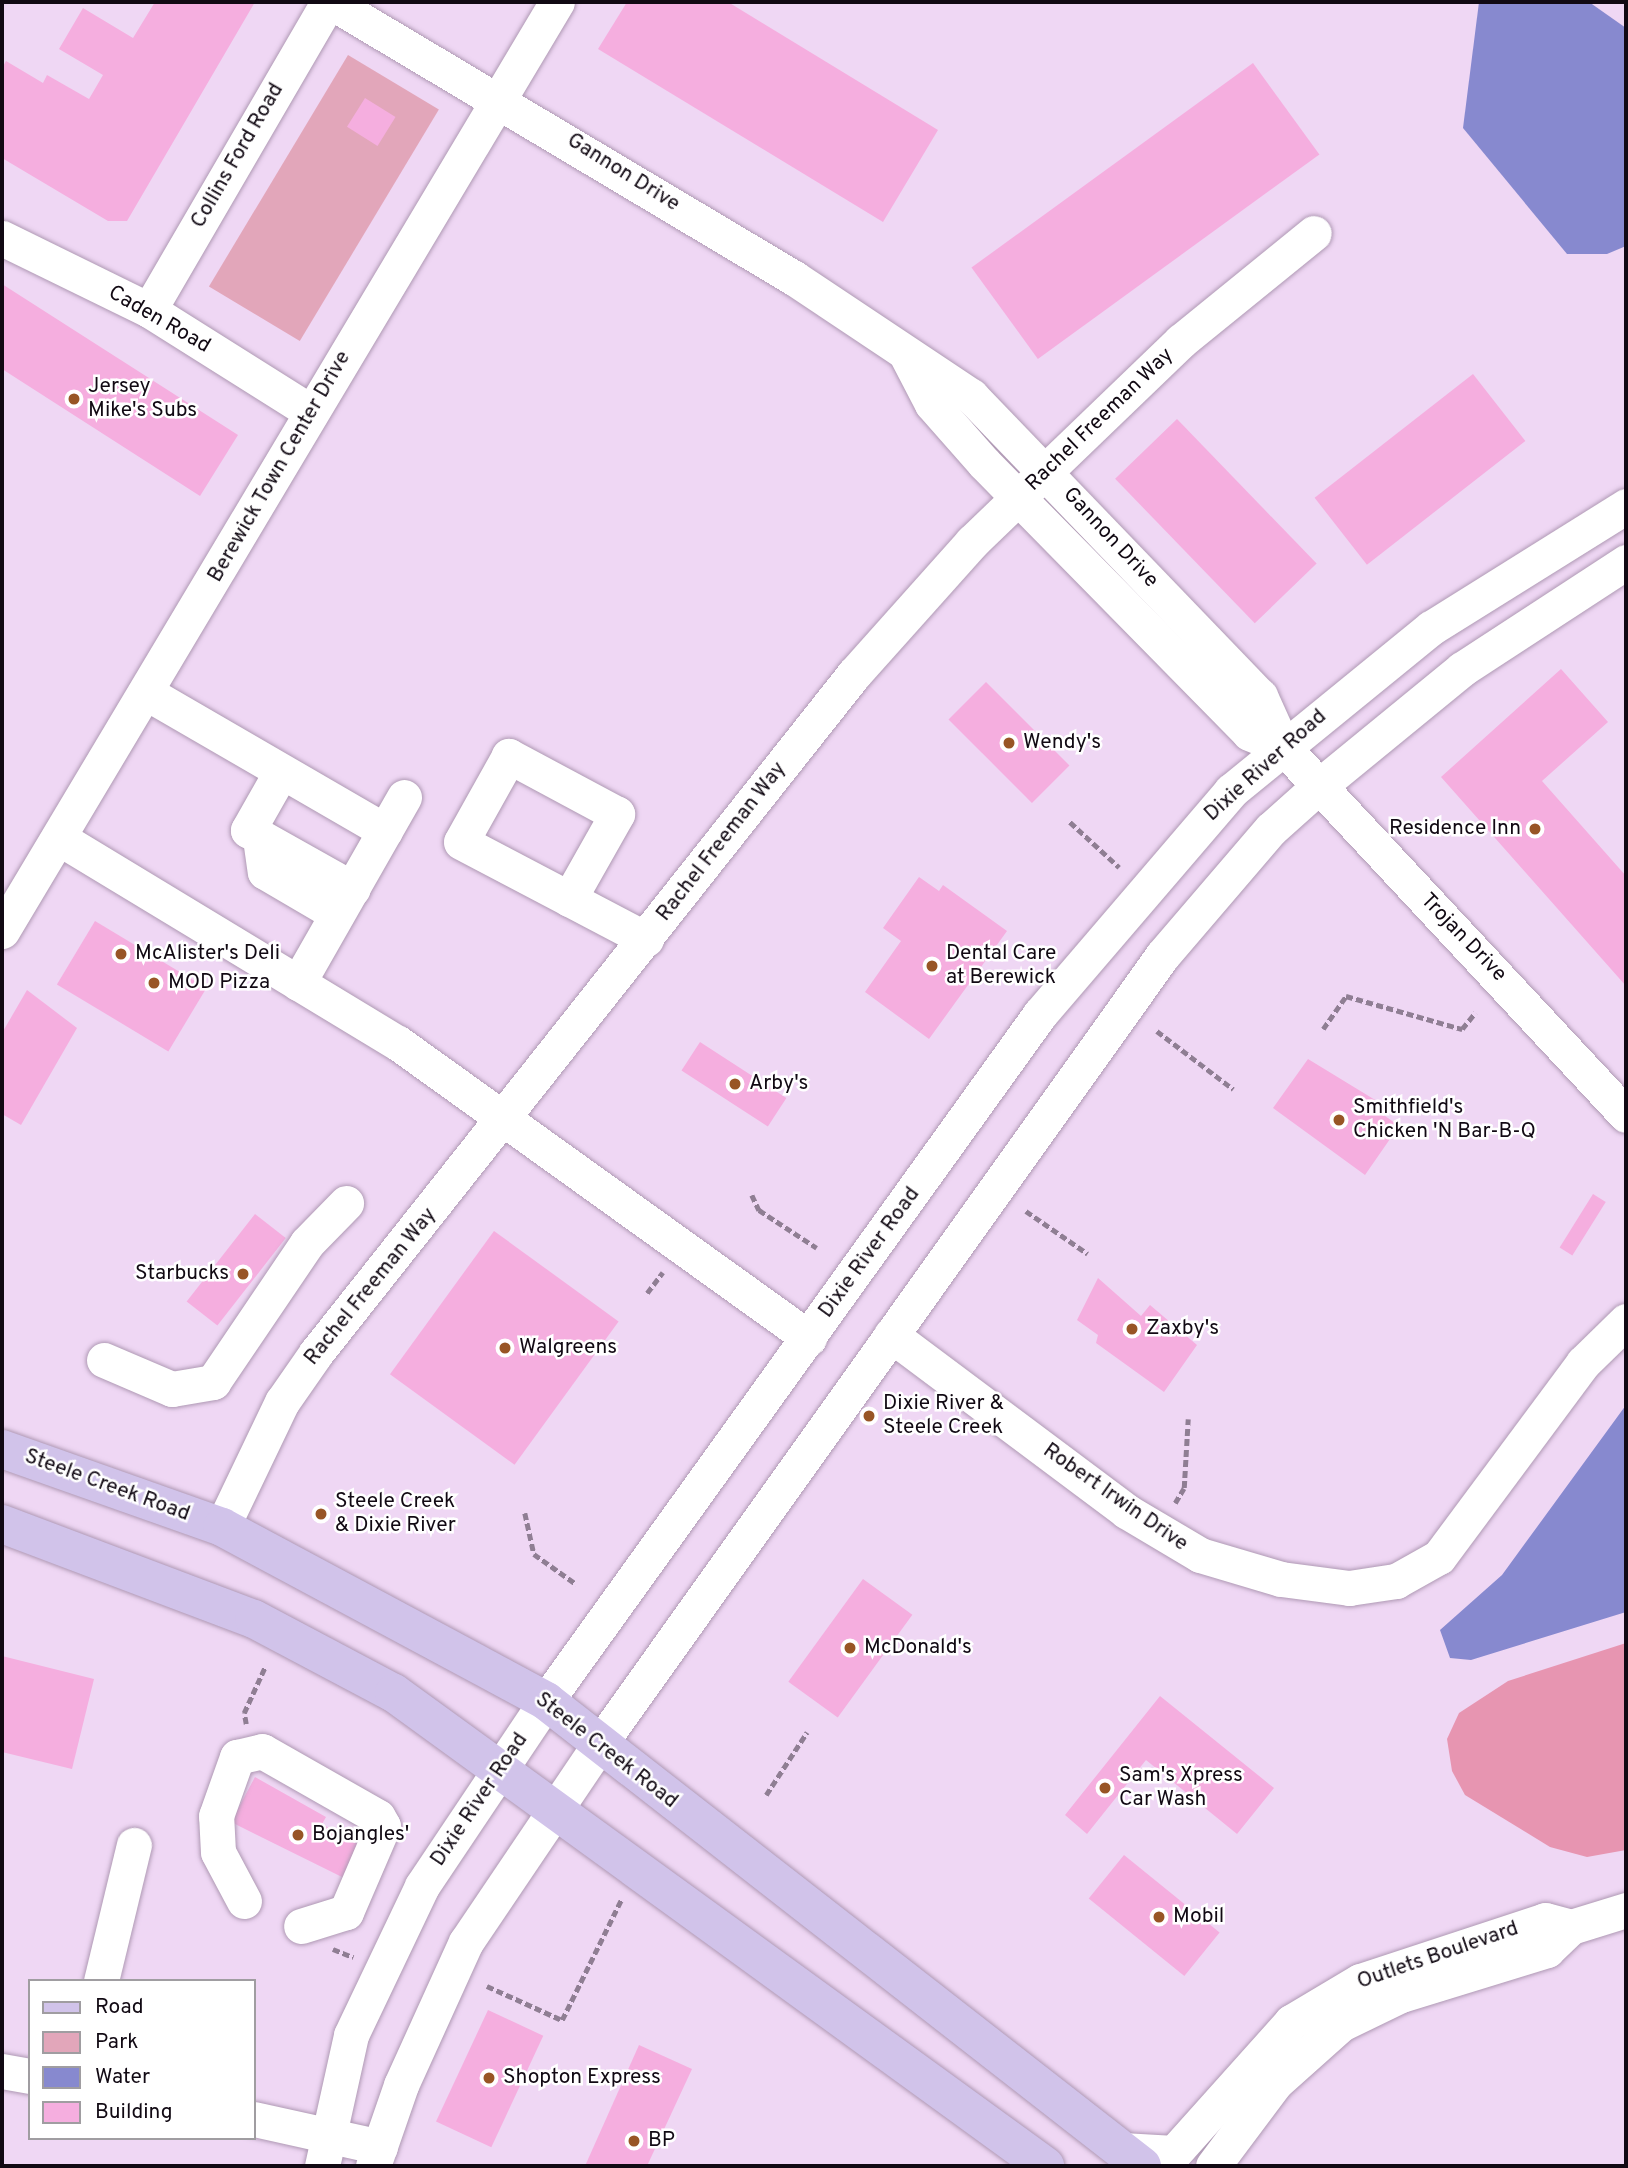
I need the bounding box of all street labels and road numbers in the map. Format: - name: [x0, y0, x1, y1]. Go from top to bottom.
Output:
- street label: Collins Ford Road: [186, 79, 290, 233]
- street label: Gannon Drive: [562, 128, 684, 218]
- street label: Caden Road: [103, 281, 215, 359]
- street label: Rachel Freeman Way: [1021, 343, 1179, 497]
- street label: Berewick Town Center Drive: [203, 347, 357, 587]
- street label: Gannon Drive: [1057, 483, 1163, 593]
- street label: Dixie River Road: [1200, 705, 1332, 827]
- street label: Rachel Freeman Way: [652, 757, 792, 927]
- street label: Trojan Drive: [1415, 889, 1511, 987]
- street label: Dixie River Road: [814, 1183, 926, 1323]
- street label: Rachel Freeman Way: [300, 1203, 442, 1371]
- street label: Robert Irwin Drive: [1038, 1439, 1192, 1557]
- street label: Steele Creek Road: [21, 1444, 193, 1528]
- street label: Steele Creek Road: [530, 1688, 682, 1814]
- street label: Dixie River Road: [426, 1729, 534, 1871]
- street label: Outlets Boulevard: [1354, 1917, 1522, 1995]

